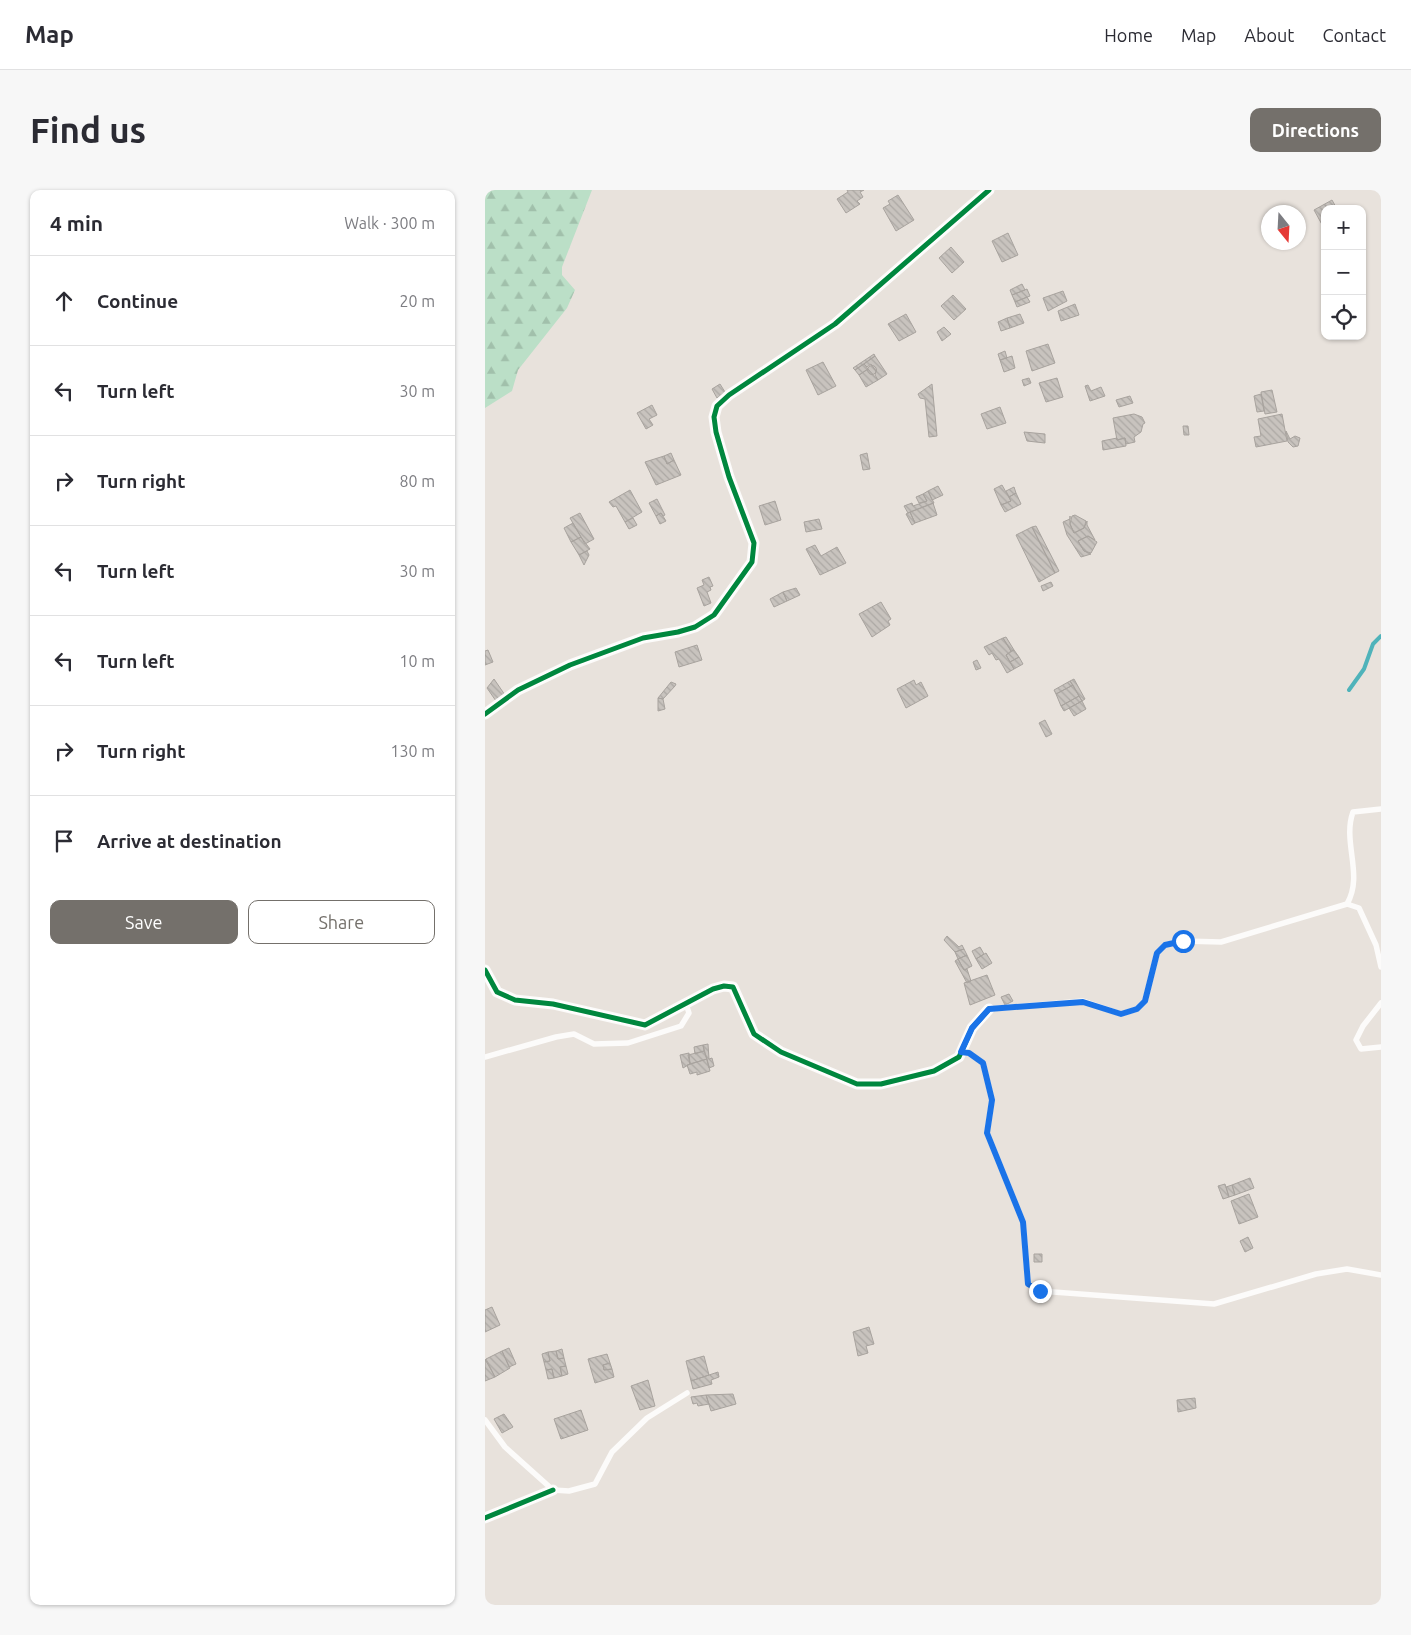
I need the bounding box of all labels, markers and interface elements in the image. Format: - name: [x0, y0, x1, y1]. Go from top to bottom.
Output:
- text: Map: [25, 21, 74, 48]
- text: Home: [1104, 25, 1153, 45]
- text: Map: [1181, 25, 1216, 45]
- text: About: [1244, 25, 1294, 45]
- text: Contact: [1322, 25, 1386, 45]
- button: Directions: [1250, 108, 1381, 152]
- text: Find us: [30, 110, 146, 150]
- north arrow: [1261, 205, 1306, 250]
- map controls: [1321, 205, 1366, 340]
- button: +: [1321, 205, 1366, 250]
- text: 4 min: [50, 211, 103, 235]
- text: Walk · 300 m: [344, 214, 435, 232]
- button: −: [1321, 250, 1366, 295]
- icon: ahead: [50, 287, 78, 315]
- text: Continue: [97, 290, 178, 312]
- text: 20 m: [399, 292, 435, 310]
- button: locate: [1321, 295, 1366, 340]
- icon: left: [50, 377, 78, 405]
- text: Turn left: [97, 380, 175, 402]
- text: 30 m: [399, 382, 435, 400]
- icon: right: [50, 467, 78, 495]
- text: Turn right: [97, 470, 185, 492]
- text: 80 m: [399, 472, 435, 490]
- icon: left: [50, 557, 78, 585]
- text: Turn left: [97, 560, 175, 582]
- text: 30 m: [399, 562, 435, 580]
- icon: left: [50, 647, 78, 675]
- text: Turn left: [97, 650, 175, 672]
- text: 10 m: [399, 652, 435, 670]
- icon: right: [50, 737, 78, 765]
- text: Turn right: [97, 740, 185, 762]
- text: 130 m: [390, 742, 435, 760]
- icon: arrive: [50, 827, 78, 855]
- text: Arrive at destination: [97, 830, 282, 852]
- button: Save: [50, 900, 238, 944]
- button: Share: [248, 900, 435, 944]
- route start: [1172, 930, 1195, 953]
- route end: [1029, 1280, 1052, 1303]

